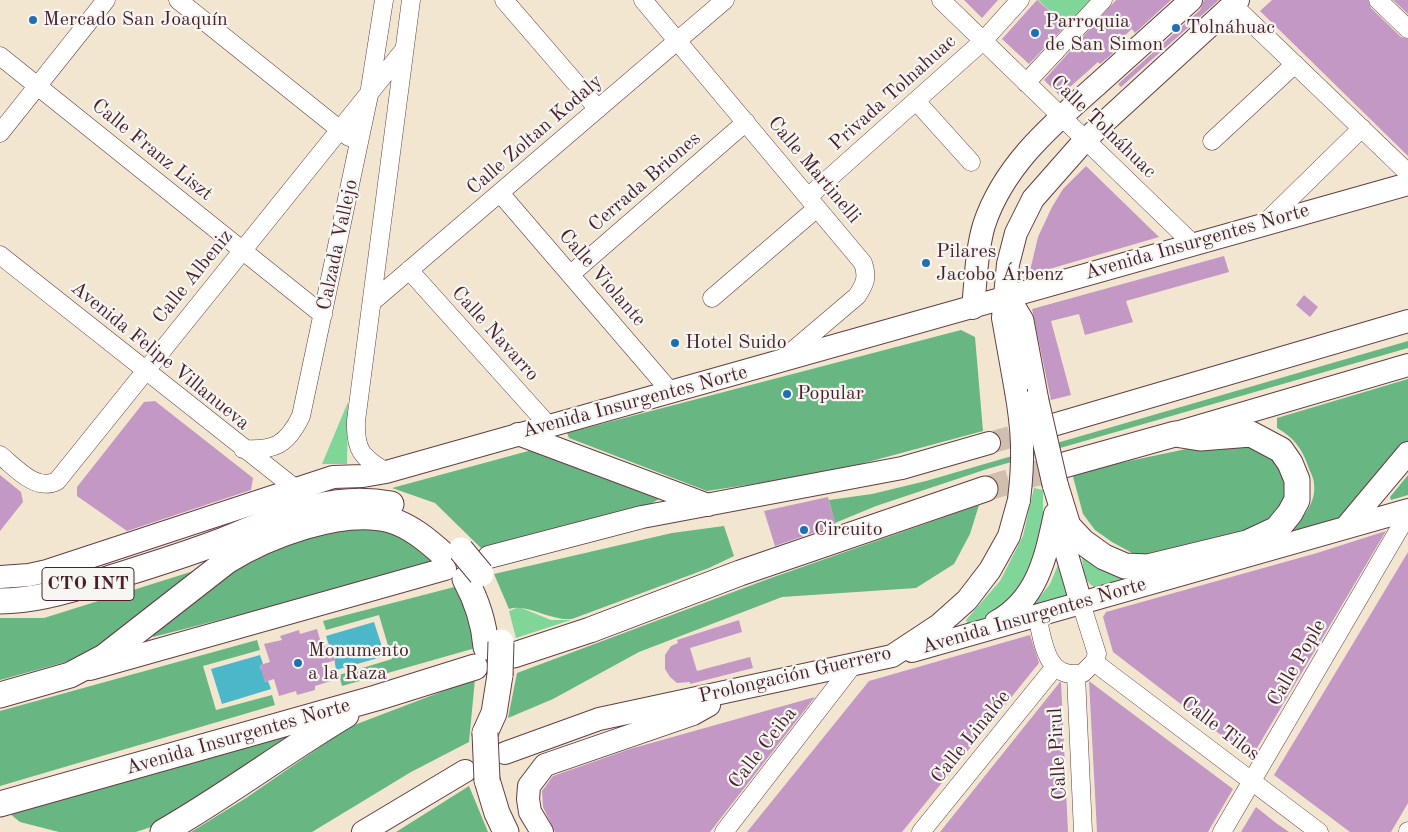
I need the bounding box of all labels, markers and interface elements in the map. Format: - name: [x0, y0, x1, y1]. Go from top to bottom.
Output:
- place label: Mercado San Joaquín: [43, 8, 228, 32]
- place label: Parroquia de San Simon: [1045, 10, 1163, 57]
- marker: Mercado San Joaquín: [27, 14, 39, 26]
- place label: Tolnáhuac: [1186, 16, 1275, 40]
- marker: Tolnáhuac: [1170, 22, 1182, 34]
- marker: Parroquia de San Simon: [1029, 27, 1041, 39]
- street label: Privada Tolnahuac: [825, 30, 961, 156]
- street label: Calle Zoltan Kodaly: [462, 70, 608, 200]
- street label: Calle Tolnáhuac: [1045, 70, 1161, 184]
- street label: Calle Franz Liszt: [87, 94, 217, 206]
- street label: Calle Martinelli: [762, 112, 866, 228]
- street label: Cerrada Briones: [584, 127, 706, 237]
- street label: Calzada Vallejo: [312, 177, 364, 313]
- street label: Avenida Insurgentes Norte: [1082, 198, 1312, 286]
- street label: Calle Violante: [553, 224, 651, 332]
- street label: Calle Albeniz: [148, 225, 238, 329]
- place label: Pilares Jacobo Árbenz: [936, 240, 1064, 287]
- marker: Pilares Jacobo Árbenz: [920, 257, 932, 269]
- street label: Avenida Felipe Villanueva: [66, 276, 254, 436]
- street label: Calle Navarro: [446, 282, 544, 386]
- place label: Hotel Suido: [685, 331, 787, 355]
- marker: Hotel Suido: [669, 337, 681, 349]
- street label: Avenida Insurgentes Norte: [520, 360, 750, 444]
- place label: Popular: [797, 382, 864, 406]
- marker: Popular: [781, 388, 793, 400]
- place label: Circuito: [814, 518, 883, 542]
- marker: Circuito: [798, 524, 810, 536]
- road number: CTO INT: [42, 568, 134, 600]
- street label: Avenida Insurgentes Norte: [919, 572, 1149, 660]
- street label: Calle Pople: [1263, 615, 1331, 711]
- place label: Monumento a la Raza: [308, 639, 409, 686]
- street label: Prolongación Guerrero: [696, 641, 894, 709]
- marker: Monumento a la Raza: [292, 657, 304, 669]
- street label: Calle Linalóe: [926, 686, 1016, 788]
- street label: Calle Tilos: [1176, 692, 1264, 766]
- street label: Avenida Insurgentes Norte: [123, 693, 353, 781]
- street label: Calle Ceiba: [724, 702, 802, 794]
- street label: Calle Pirul: [1044, 707, 1072, 801]

